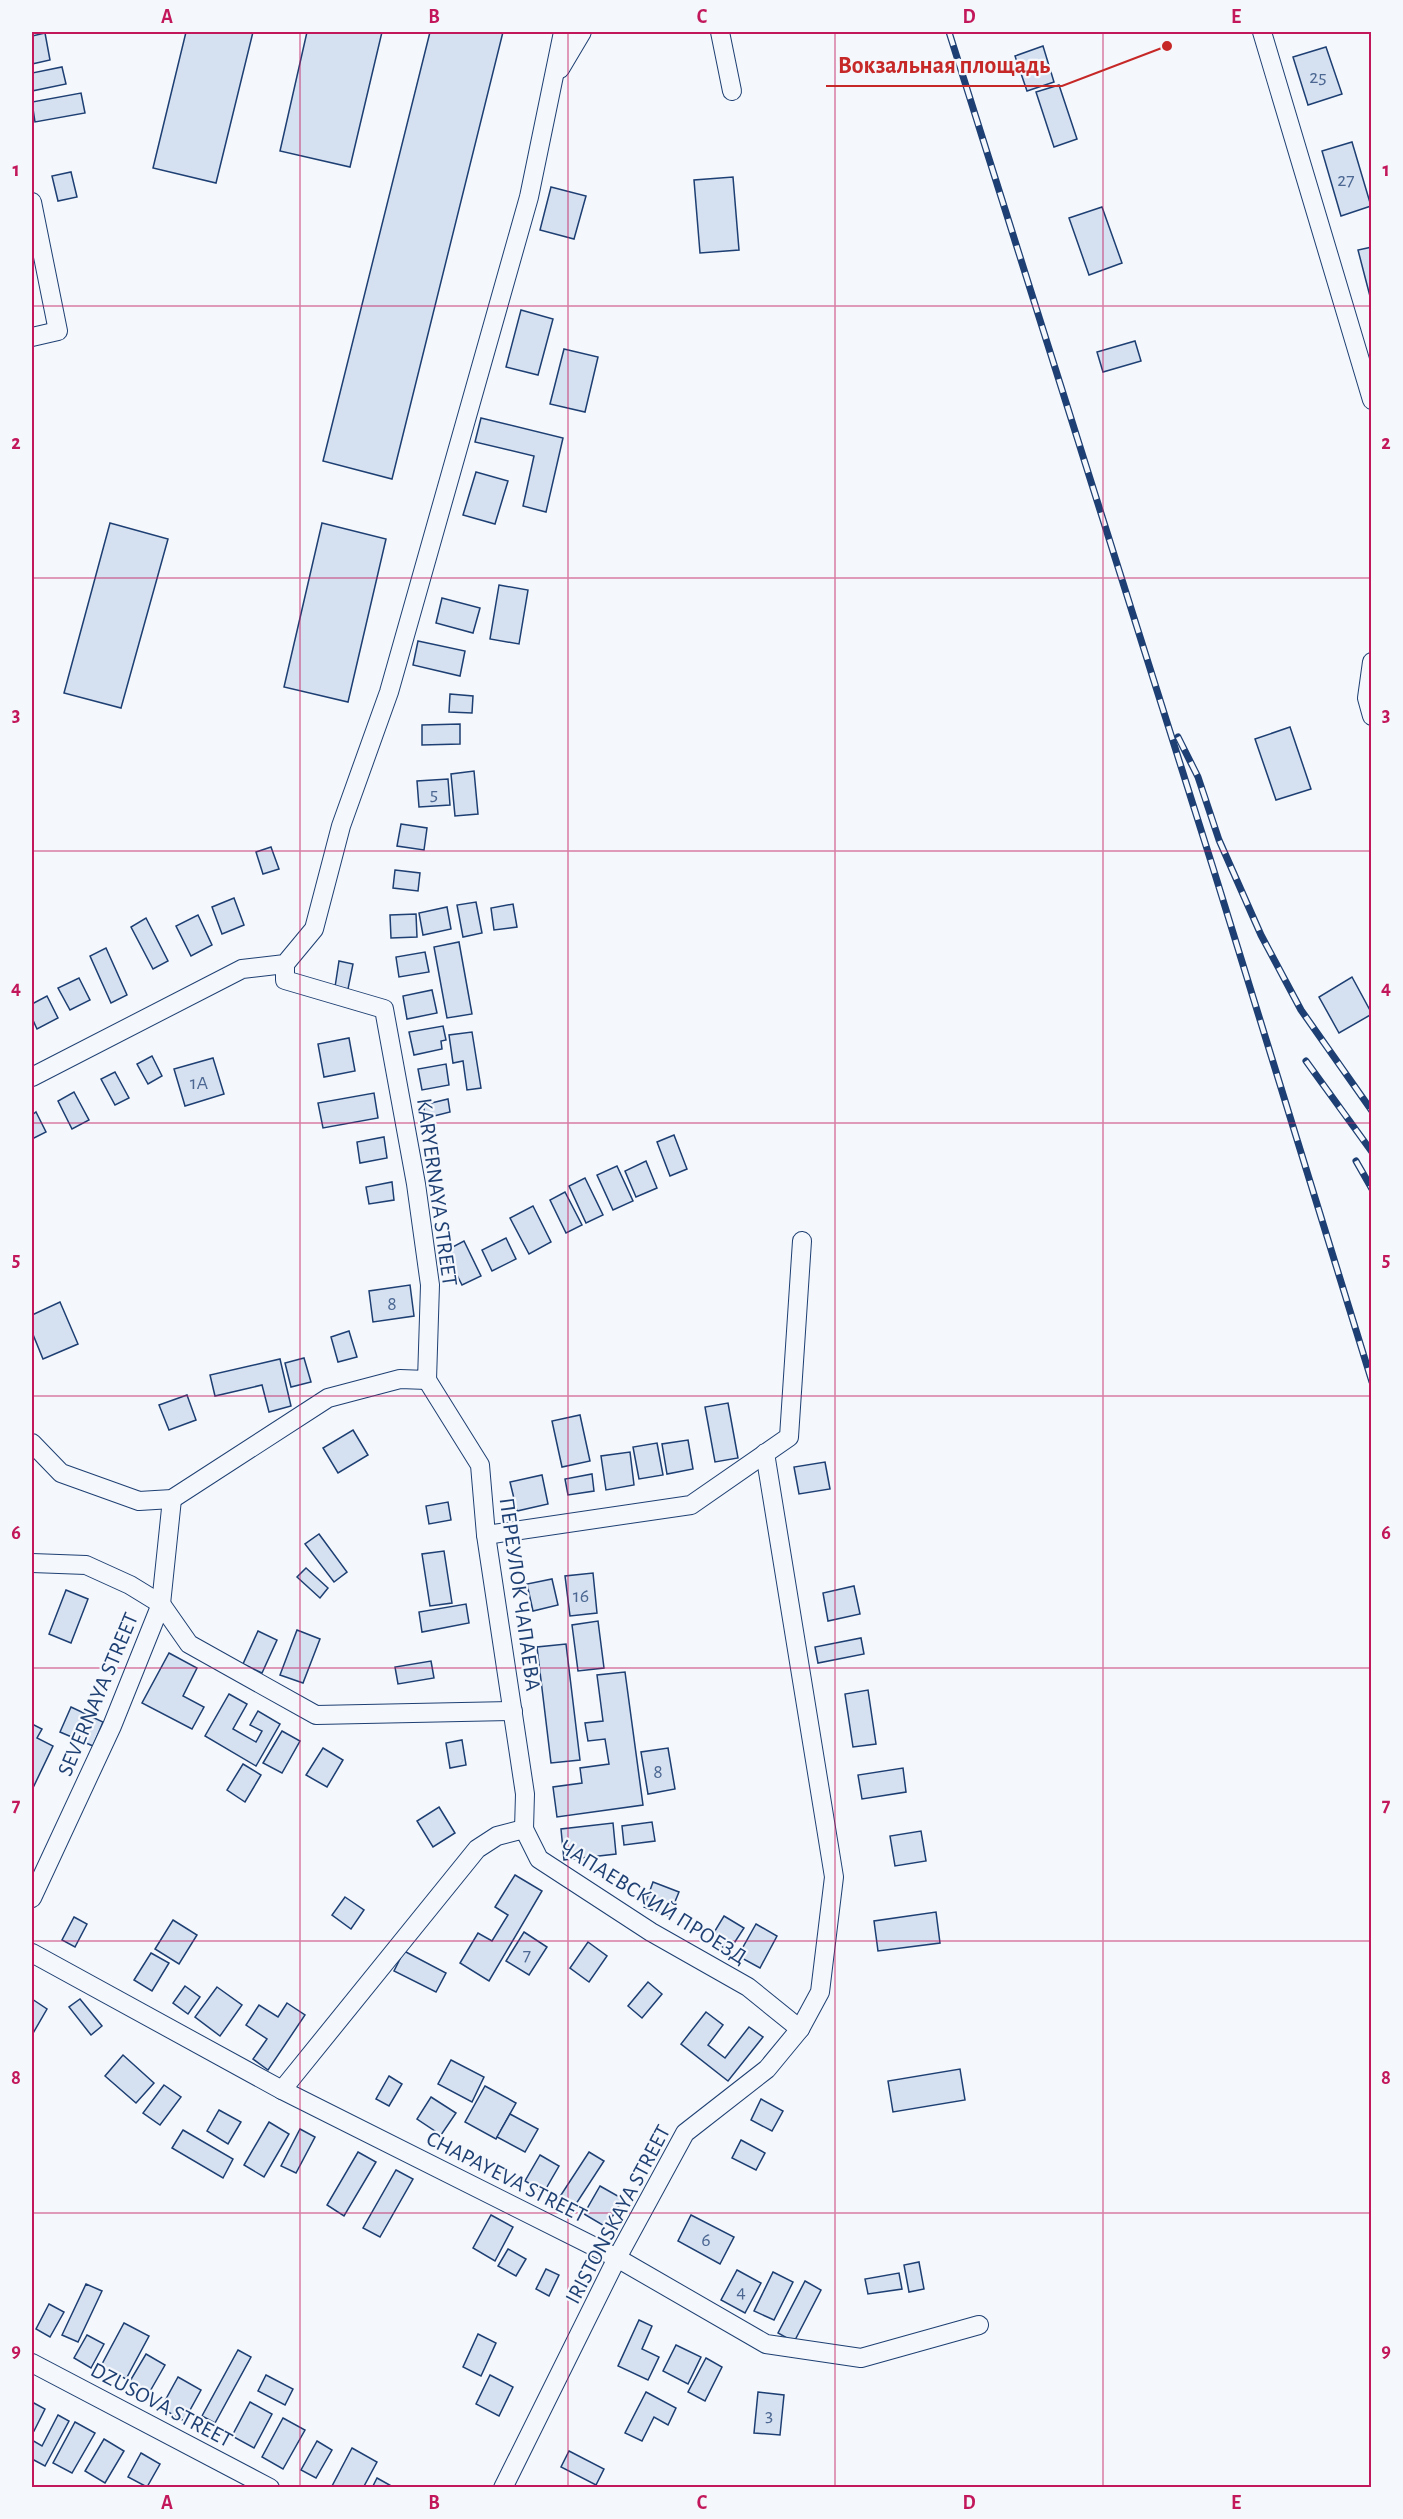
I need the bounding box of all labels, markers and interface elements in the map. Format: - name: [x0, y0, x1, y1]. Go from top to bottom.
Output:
- text: A: [161, 7, 173, 27]
- text: B: [428, 7, 440, 27]
- text: C: [697, 7, 708, 27]
- text: D: [962, 7, 976, 27]
- text: E: [1231, 7, 1241, 27]
- callout: Вокзальная площадь: [826, 44, 1062, 86]
- text: Вокзальная площадь: [838, 54, 1050, 78]
- house number: 25: [1309, 67, 1327, 87]
- text: 1: [12, 160, 20, 180]
- text: 1: [1382, 160, 1390, 180]
- house number: 27: [1337, 170, 1355, 190]
- text: 2: [11, 433, 21, 453]
- text: 2: [1381, 433, 1391, 453]
- text: 3: [12, 705, 20, 725]
- text: 3: [1382, 705, 1390, 725]
- house number: 5: [430, 784, 438, 804]
- text: 4: [11, 978, 21, 998]
- text: 4: [1381, 978, 1391, 998]
- house number: 1А: [190, 1073, 209, 1093]
- street label: KARYERNAYA STREET: [413, 1097, 461, 1288]
- text: 5: [12, 1250, 20, 1270]
- text: 5: [1382, 1250, 1390, 1270]
- house number: 8: [387, 1294, 397, 1314]
- street label: ПЕРЕУЛОК ЧАПАЕВА: [496, 1496, 545, 1692]
- text: 6: [11, 1523, 21, 1543]
- text: 6: [1381, 1523, 1391, 1543]
- house number: 16: [573, 1586, 589, 1606]
- street label: SEVERNAYA STREET: [54, 1609, 142, 1779]
- house number: 8: [653, 1762, 663, 1782]
- text: 7: [12, 1795, 21, 1815]
- text: 7: [1382, 1795, 1391, 1815]
- street label: ЧАПАЕВСКИЙ ПРОЕЗД: [556, 1835, 751, 1968]
- house number: 7: [523, 1945, 531, 1965]
- text: 8: [11, 2068, 21, 2088]
- text: 8: [1381, 2068, 1391, 2088]
- street label: IRISTONSKAYA STREET: [561, 2121, 674, 2307]
- street label: CHAPAYEVA STREET: [423, 2127, 590, 2227]
- house number: 6: [701, 2230, 711, 2250]
- house number: 4: [736, 2282, 746, 2302]
- text: 9: [11, 2341, 21, 2361]
- text: 9: [1381, 2341, 1391, 2361]
- street label: DZUSOVA STREET: [87, 2358, 236, 2452]
- house number: 3: [765, 2405, 773, 2425]
- text: A: [161, 2493, 173, 2513]
- text: B: [428, 2493, 440, 2513]
- text: C: [697, 2493, 708, 2513]
- text: D: [962, 2493, 976, 2513]
- text: E: [1231, 2493, 1241, 2513]

